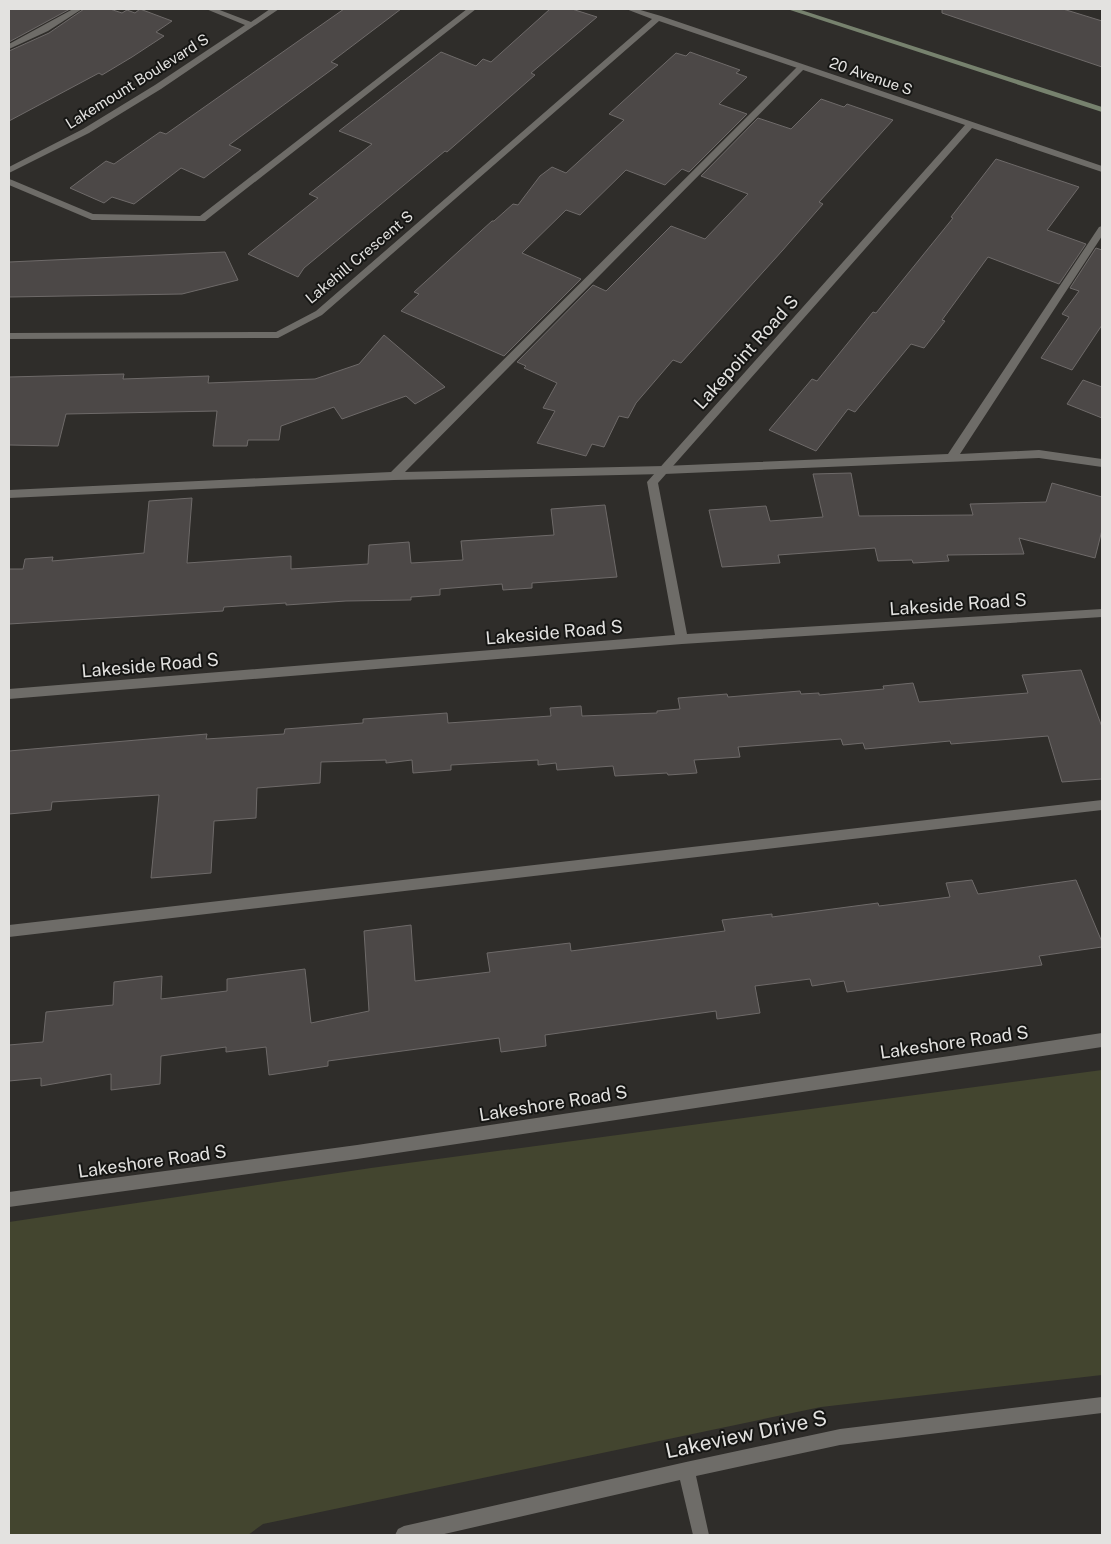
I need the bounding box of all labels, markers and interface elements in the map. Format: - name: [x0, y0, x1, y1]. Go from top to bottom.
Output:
- street label: Lakemount Boulevard S: [62, 30, 212, 132]
- street label: 20 Avenue S: [827, 54, 915, 98]
- street label: Lakehill Crescent S: [302, 207, 416, 307]
- street label: Lakepoint Road S: [689, 291, 803, 413]
- street label: Lakeside Road S: [889, 589, 1027, 619]
- street label: Lakeside Road S: [484, 616, 624, 648]
- street label: Lakeside Road S: [80, 649, 220, 681]
- street label: Lakeshore Road S: [878, 1021, 1030, 1063]
- street label: Lakeshore Road S: [477, 1081, 629, 1125]
- street label: Lakeshore Road S: [76, 1140, 228, 1182]
- street label: Lakeview Drive S: [663, 1405, 829, 1463]

